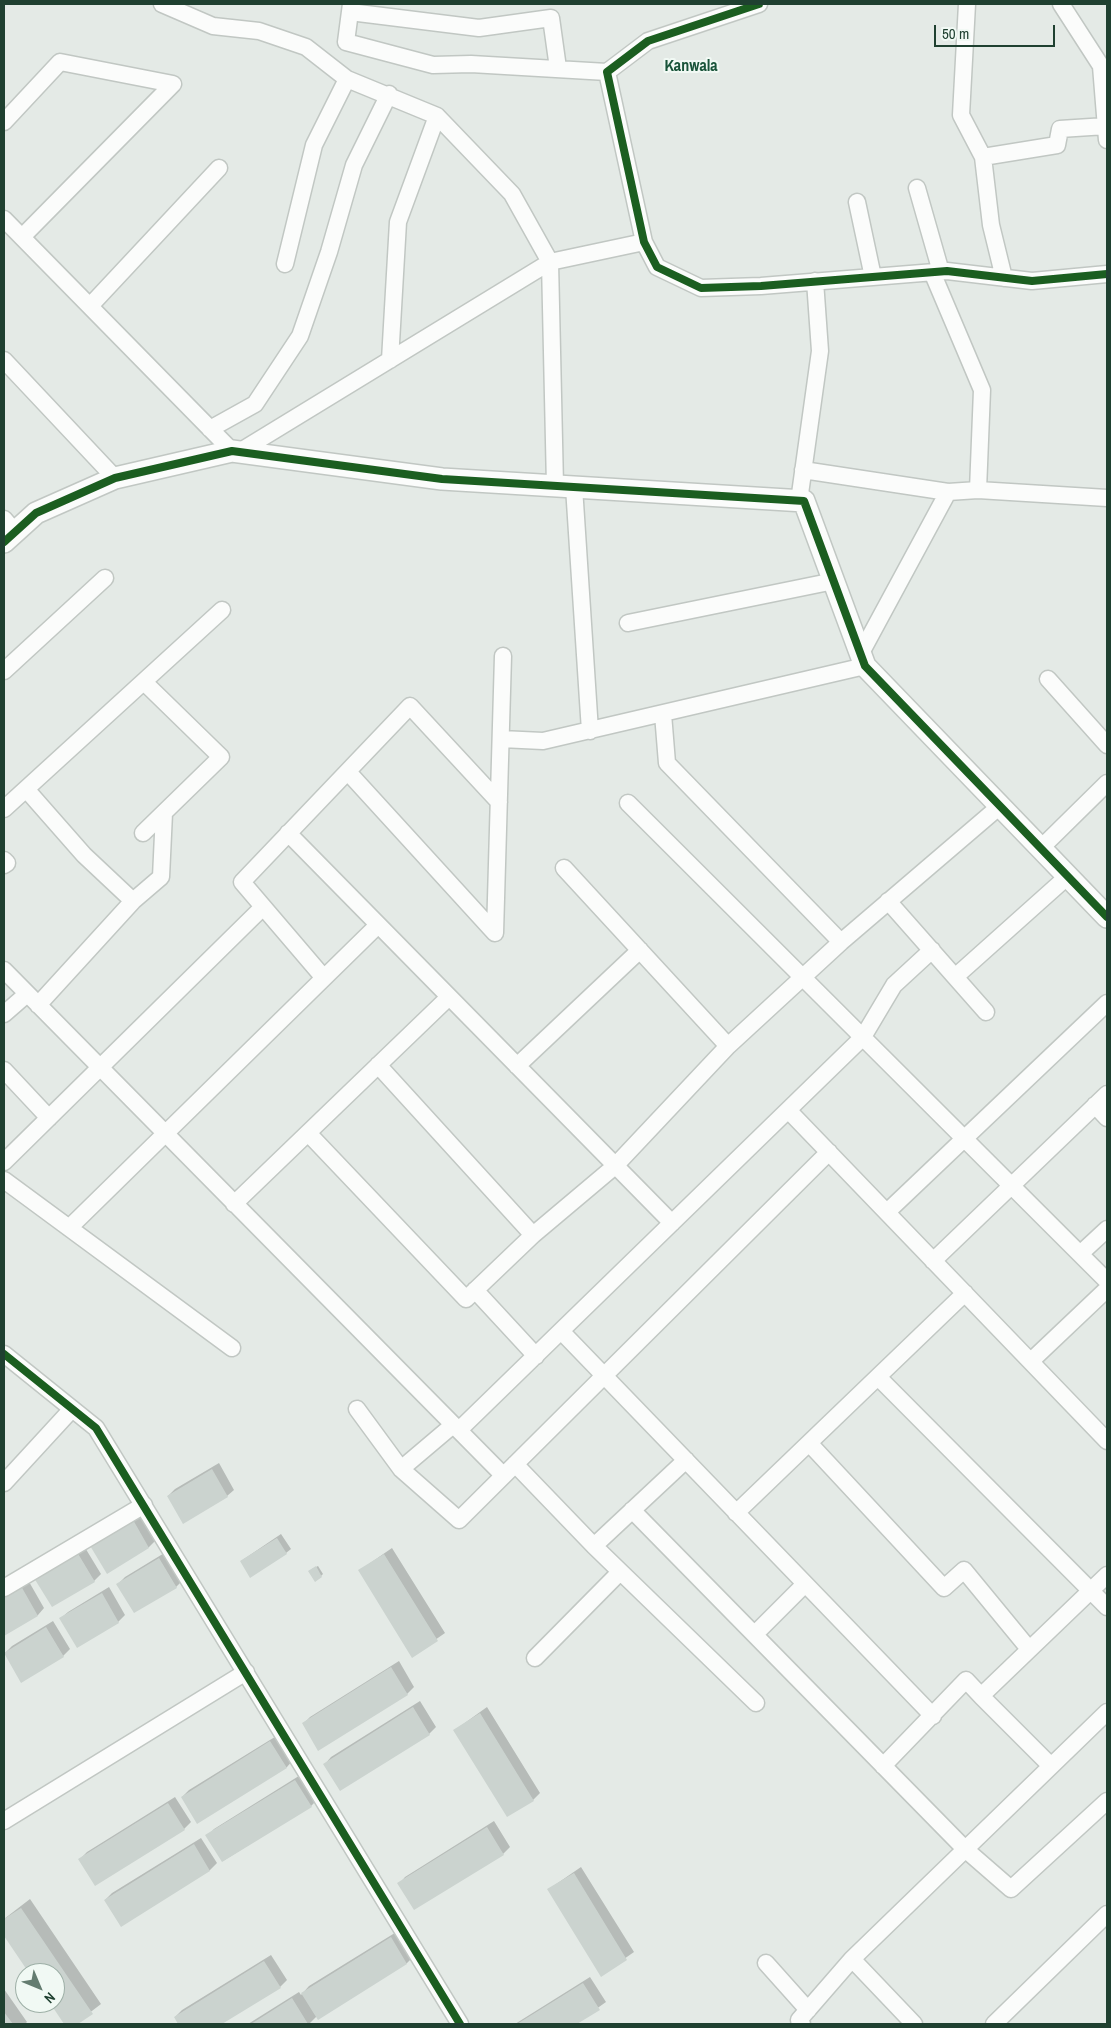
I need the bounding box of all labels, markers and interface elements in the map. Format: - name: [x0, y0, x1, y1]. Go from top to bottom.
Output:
- scale bar: [936, 15, 1057, 47]
- text: 50 m: [942, 23, 969, 44]
- district label: Kanwala: [664, 57, 718, 77]
- north arrow: [15, 1963, 65, 2013]
- text: N: [41, 1989, 59, 2007]

